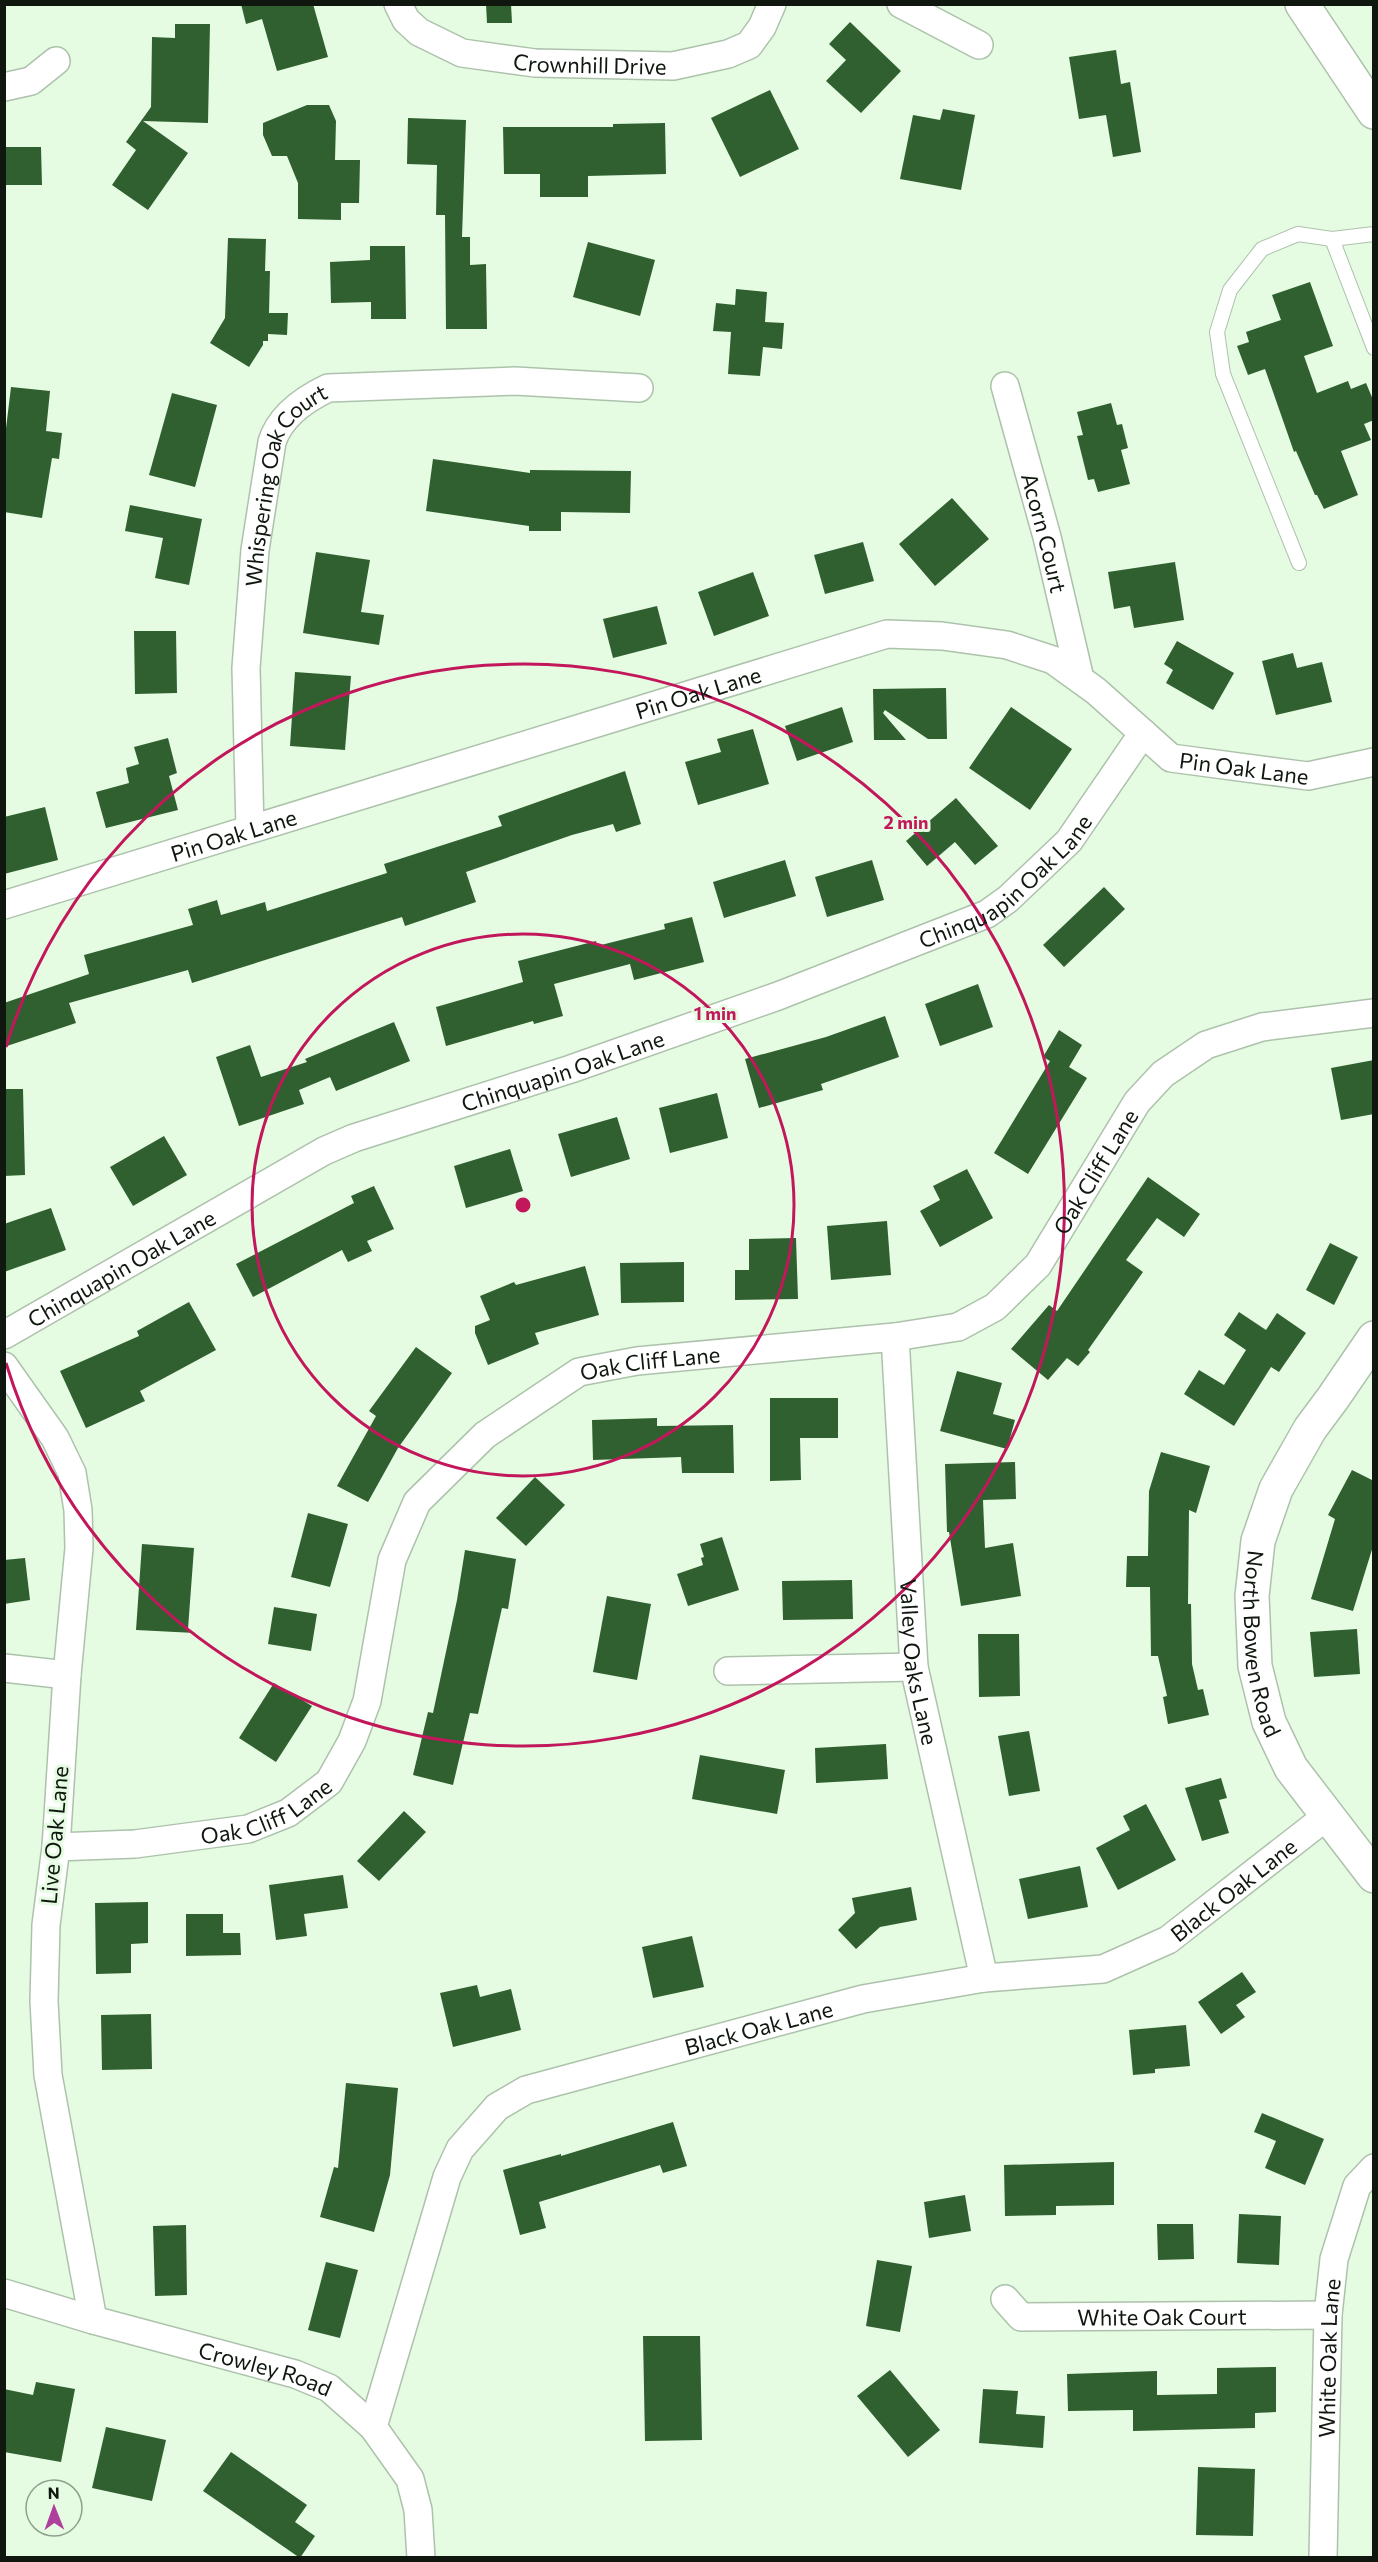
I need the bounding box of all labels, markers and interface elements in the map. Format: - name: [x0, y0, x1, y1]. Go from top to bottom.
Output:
- street label: Crownhill Drive: [512, 47, 667, 79]
- street label: Whispering Oak Court: [239, 377, 331, 588]
- street label: Acorn Court: [1016, 470, 1073, 595]
- street label: Pin Oak Lane: [632, 660, 764, 724]
- street label: Pin Oak Lane: [1178, 746, 1310, 789]
- street label: Pin Oak Lane: [167, 803, 300, 867]
- street label: Chinquapin Oak Lane: [914, 809, 1097, 953]
- text: 2 min: [884, 811, 928, 833]
- text: 1 min: [694, 1002, 736, 1024]
- street label: Chinquapin Oak Lane: [458, 1024, 667, 1117]
- street label: Oak Cliff Lane: [1047, 1104, 1143, 1239]
- centre of rings: [513, 1195, 533, 1215]
- street label: Chinquapin Oak Lane: [22, 1203, 220, 1332]
- street label: Oak Cliff Lane: [578, 1340, 721, 1385]
- street label: North Bowen Road: [1238, 1549, 1288, 1741]
- street label: Valley Oaks Lane: [895, 1578, 945, 1747]
- street label: Live Oak Lane: [34, 1765, 74, 1905]
- street label: Oak Cliff Lane: [199, 1772, 336, 1849]
- street label: Black Oak Lane: [1165, 1832, 1301, 1947]
- street label: Black Oak Lane: [681, 1994, 836, 2060]
- street label: White Oak Lane: [1312, 2277, 1345, 2438]
- street label: White Oak Court: [1077, 2302, 1247, 2330]
- street label: Crowley Road: [196, 2335, 336, 2401]
- north arrow: [24, 2478, 84, 2538]
- text: N: [48, 2483, 60, 2502]

